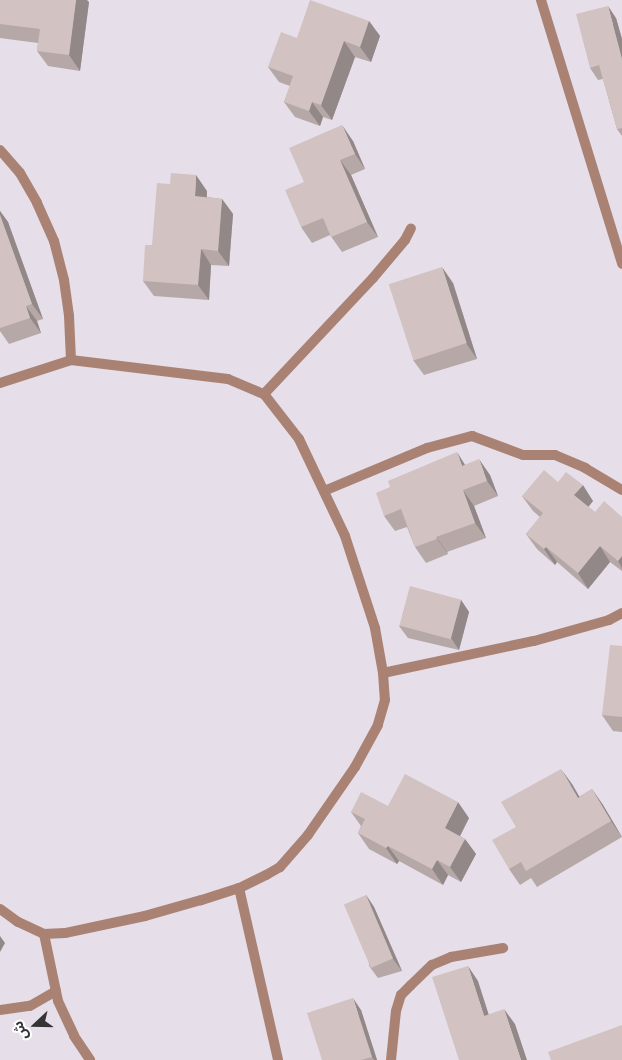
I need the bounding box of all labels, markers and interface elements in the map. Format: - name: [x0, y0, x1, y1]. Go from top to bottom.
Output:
- north arrow: [10, 1000, 60, 1050]
- text: ش: [11, 1019, 31, 1042]

